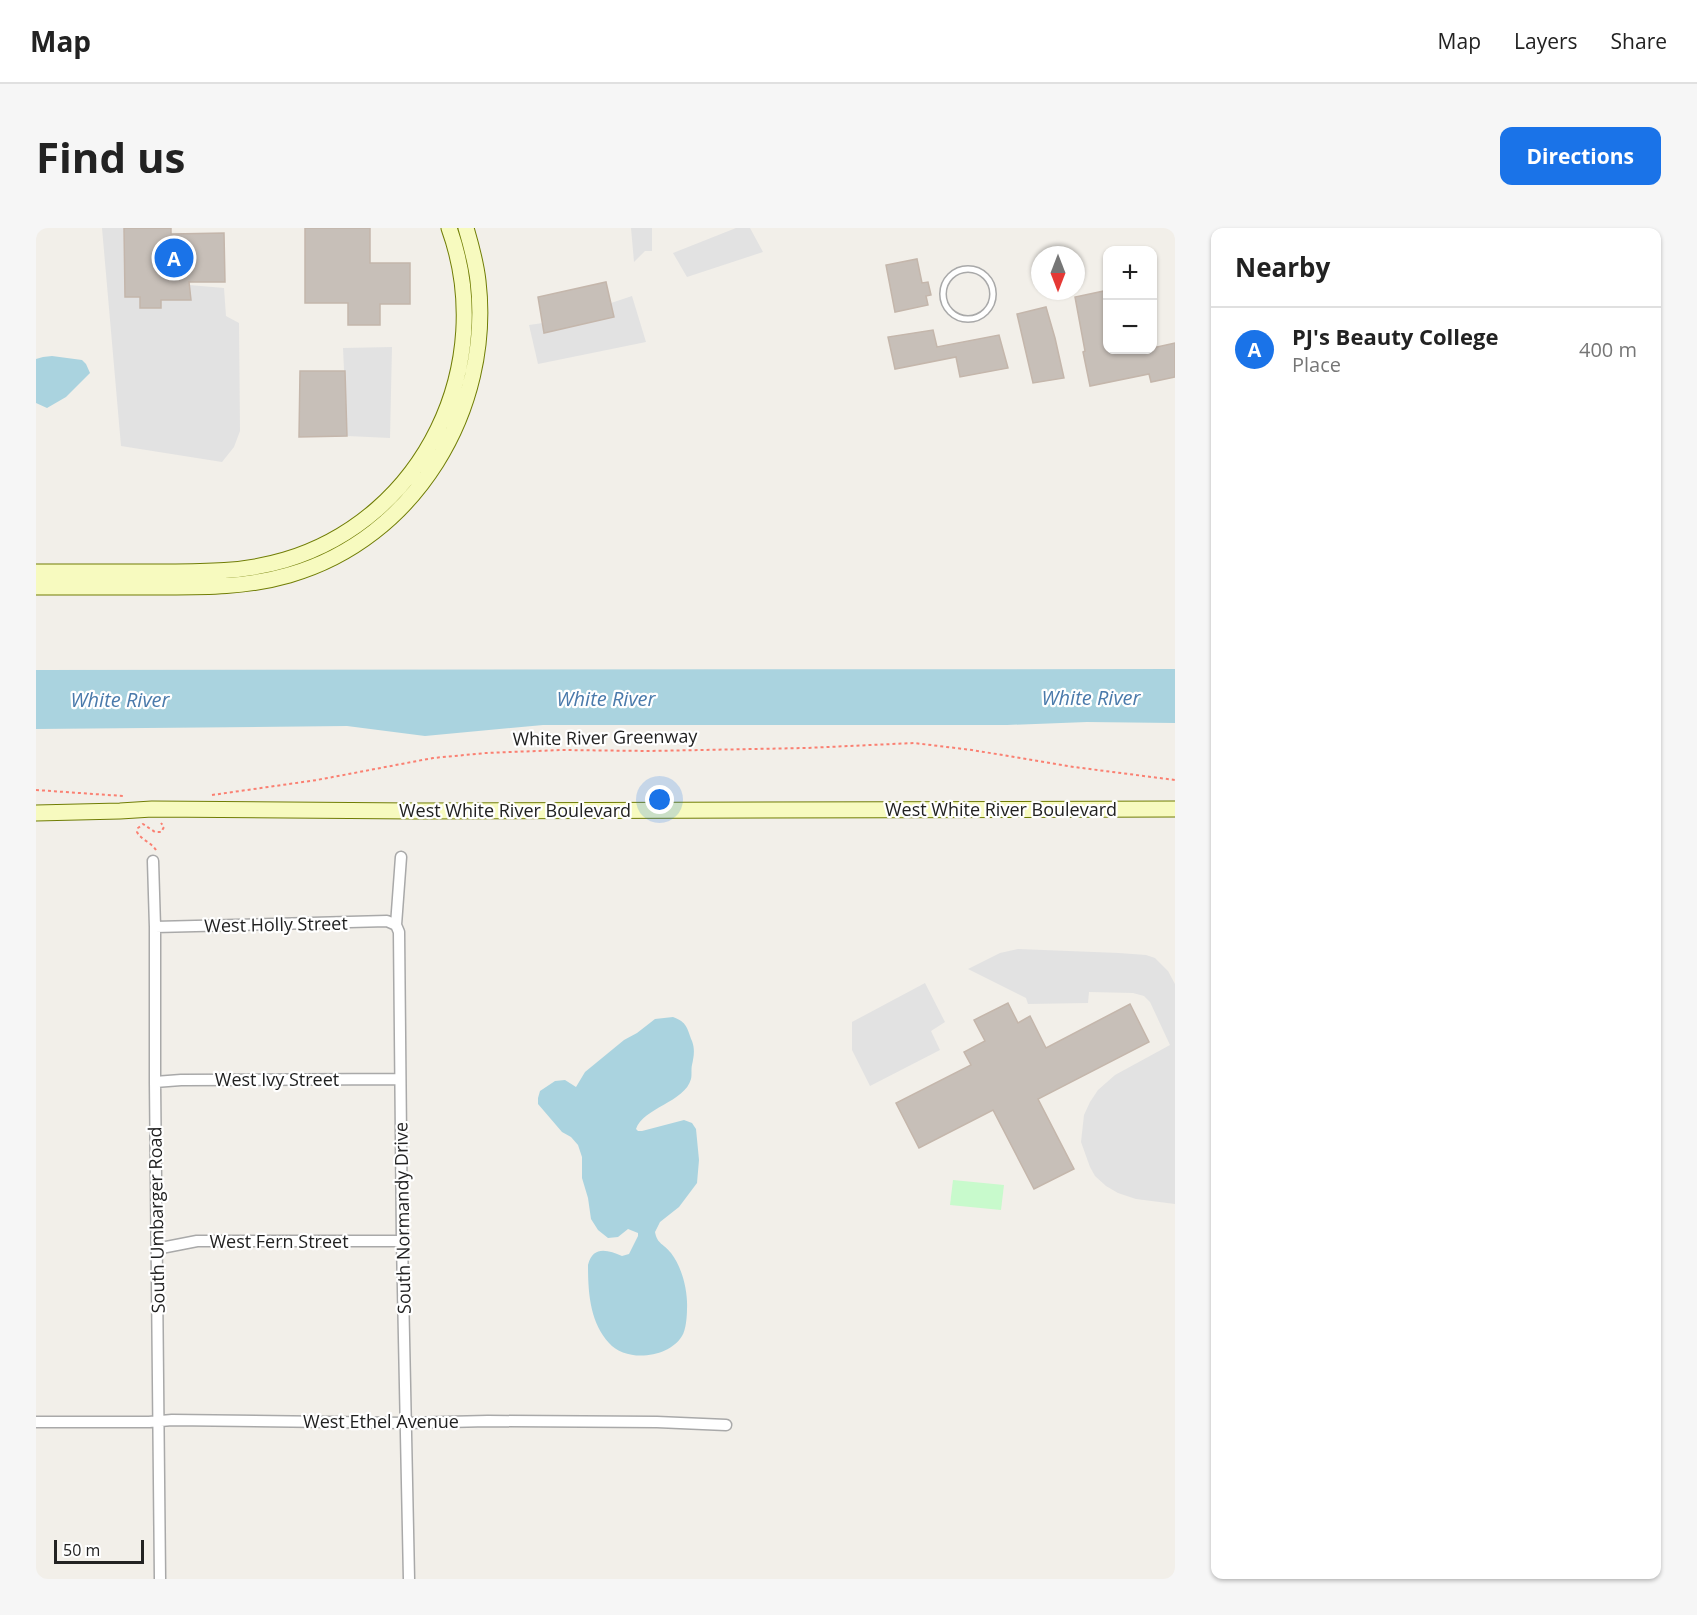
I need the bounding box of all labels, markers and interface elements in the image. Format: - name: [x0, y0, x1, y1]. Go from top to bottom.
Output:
- text: Map: [30, 22, 91, 60]
- text: Map: [1438, 27, 1481, 55]
- text: Layers: [1514, 27, 1578, 55]
- text: Share: [1611, 27, 1667, 55]
- button: Directions: [1500, 127, 1661, 185]
- text: Find us: [36, 128, 185, 185]
- pin: A: [154, 236, 194, 280]
- north arrow: [1031, 246, 1085, 300]
- map controls: [1103, 246, 1157, 354]
- button: +: [1103, 246, 1157, 300]
- text: Nearby: [1235, 249, 1330, 285]
- button: −: [1103, 300, 1157, 354]
- text: PJ's Beauty College: [1292, 321, 1498, 351]
- text: A: [1248, 336, 1261, 363]
- text: 400 m: [1579, 336, 1637, 363]
- text: Place: [1292, 351, 1341, 378]
- water label: White River: [1042, 684, 1142, 711]
- water label: White River: [557, 685, 657, 712]
- water label: White River: [71, 686, 171, 713]
- street label: White River Greenway: [512, 723, 699, 751]
- your location: [645, 785, 674, 814]
- street label: West White River Boulevard: [885, 797, 1117, 821]
- street label: West White River Boulevard: [399, 798, 631, 822]
- street label: West Holly Street: [204, 911, 348, 937]
- street label: West Ivy Street: [215, 1067, 339, 1091]
- street label: South Normandy Drive: [388, 1122, 416, 1314]
- street label: South Umbarger Road: [142, 1126, 170, 1314]
- street label: West Fern Street: [209, 1229, 349, 1253]
- street label: West Ethel Avenue: [303, 1409, 459, 1433]
- scale bar: [54, 1537, 144, 1564]
- text: 50 m: [63, 1539, 100, 1561]

